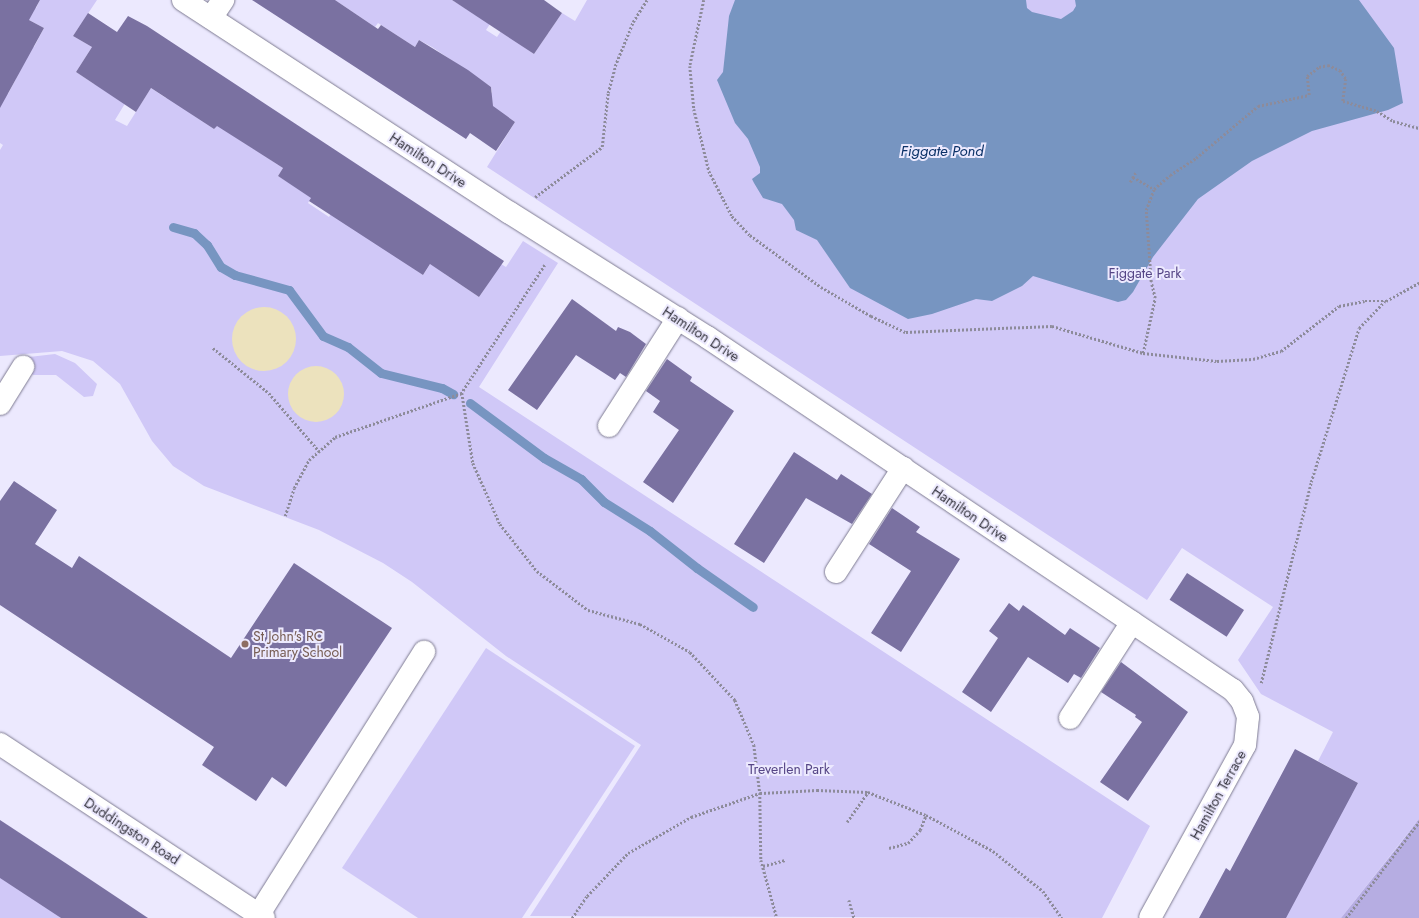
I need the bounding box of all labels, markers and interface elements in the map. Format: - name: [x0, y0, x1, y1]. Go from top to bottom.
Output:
- street label: Hamilton Drive: [386, 129, 470, 191]
- water label: Figgate Pond: [901, 143, 983, 161]
- park label: Figgate Park: [1108, 265, 1182, 281]
- street label: Hamilton Drive: [659, 303, 743, 365]
- street label: Hamilton Drive: [929, 482, 1011, 546]
- place label: St John's RC Primary School: [253, 628, 342, 660]
- marker: St John's RC Primary School: [240, 639, 250, 649]
- street label: Hamilton Terrace: [1187, 747, 1249, 843]
- park label: Treverlen Park: [748, 761, 830, 777]
- street label: Duddingston Road: [81, 794, 183, 868]

